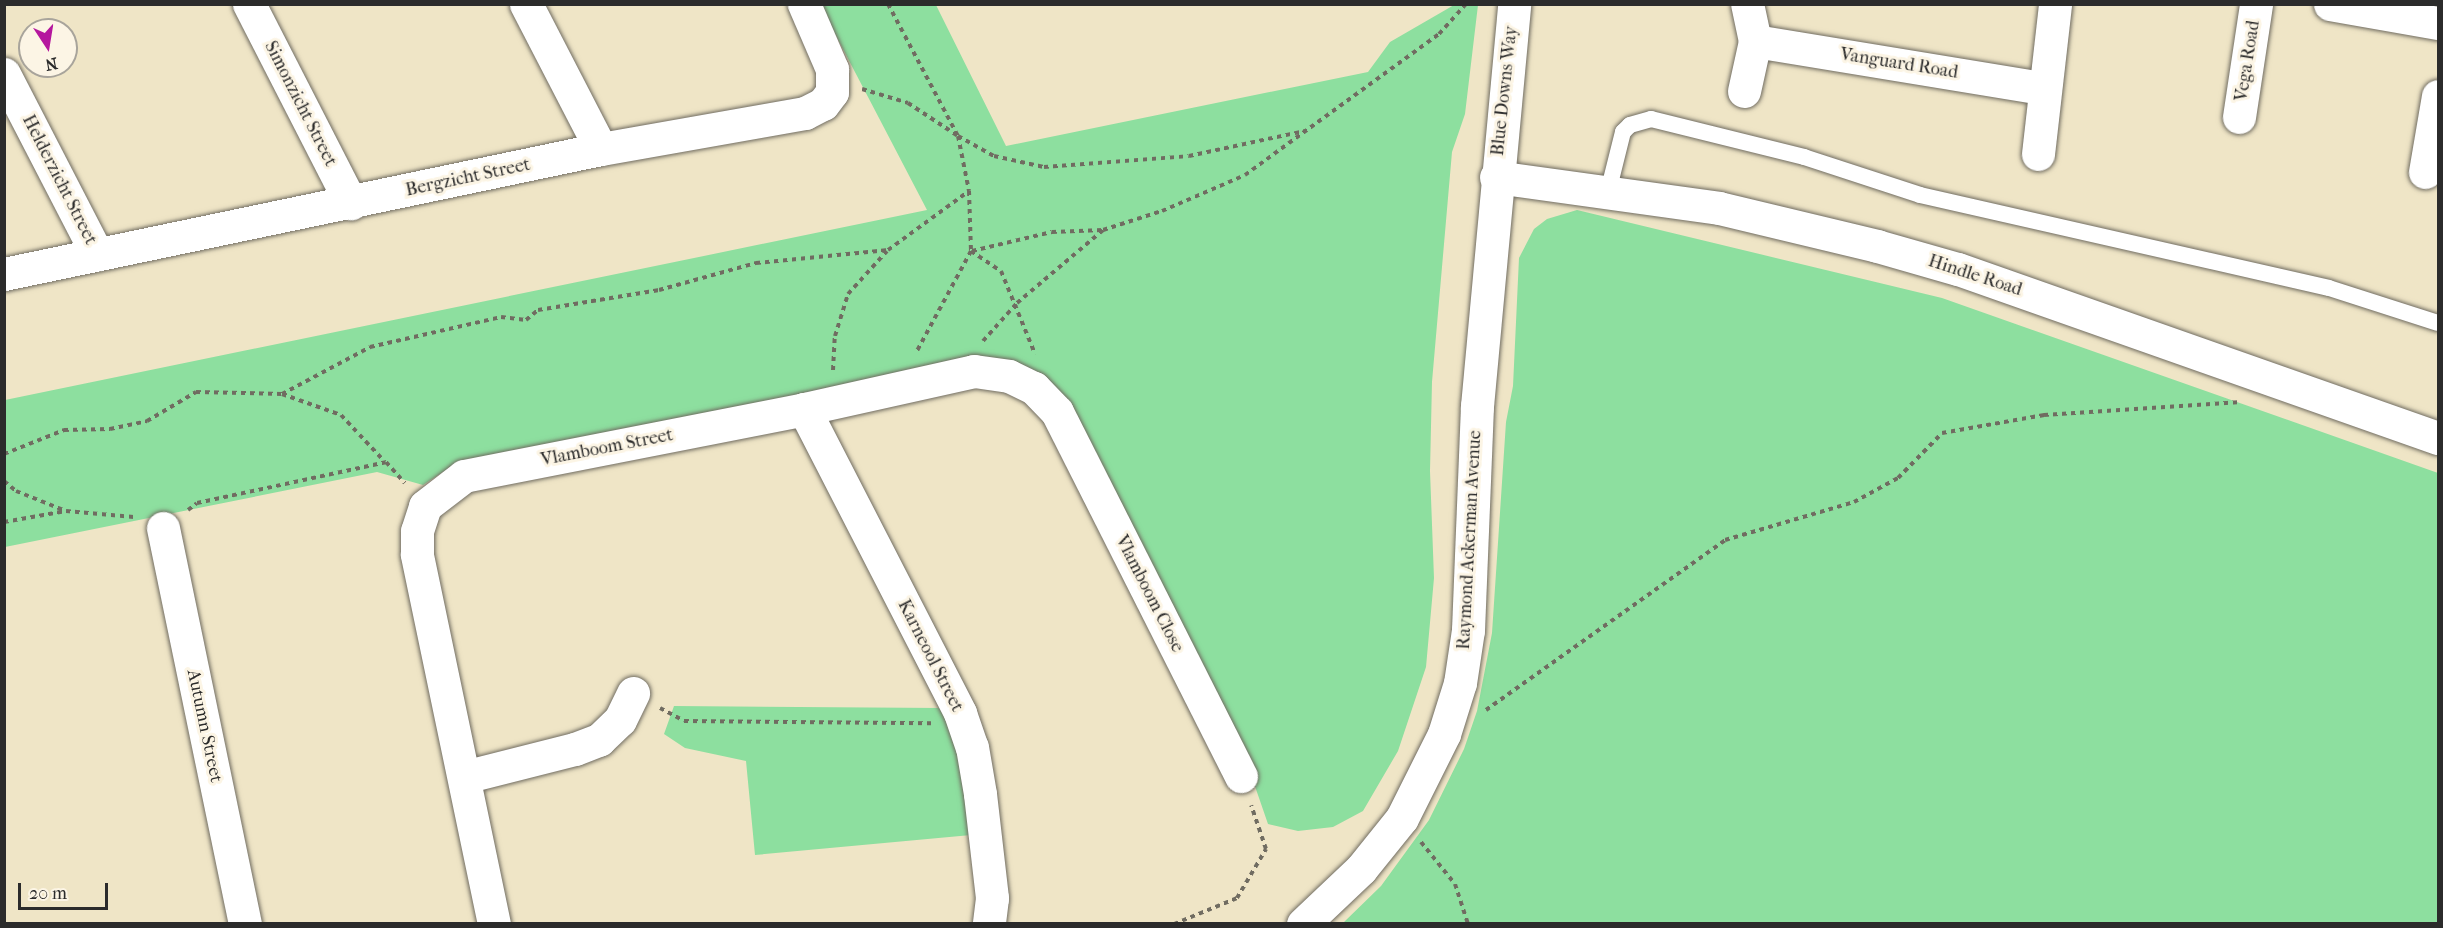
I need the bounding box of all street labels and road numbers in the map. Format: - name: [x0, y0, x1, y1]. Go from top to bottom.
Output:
- street label: Vega Road: [2231, 19, 2265, 103]
- street label: Blue Downs Way: [1487, 25, 1523, 157]
- street label: Simonzicht Street: [259, 38, 341, 170]
- street label: Vanguard Road: [1839, 44, 1959, 84]
- street label: Helderzicht Street: [17, 111, 101, 249]
- street label: Bergzicht Street: [404, 154, 532, 202]
- street label: Hindle Road: [1925, 251, 2025, 301]
- street label: Vlamboom Street: [539, 425, 675, 471]
- street label: Raymond Ackerman Avenue: [1453, 430, 1487, 650]
- street label: Vlamboom Close: [1110, 532, 1188, 656]
- street label: Karneool Street: [892, 596, 968, 716]
- street label: Autumn Street: [181, 668, 227, 784]

